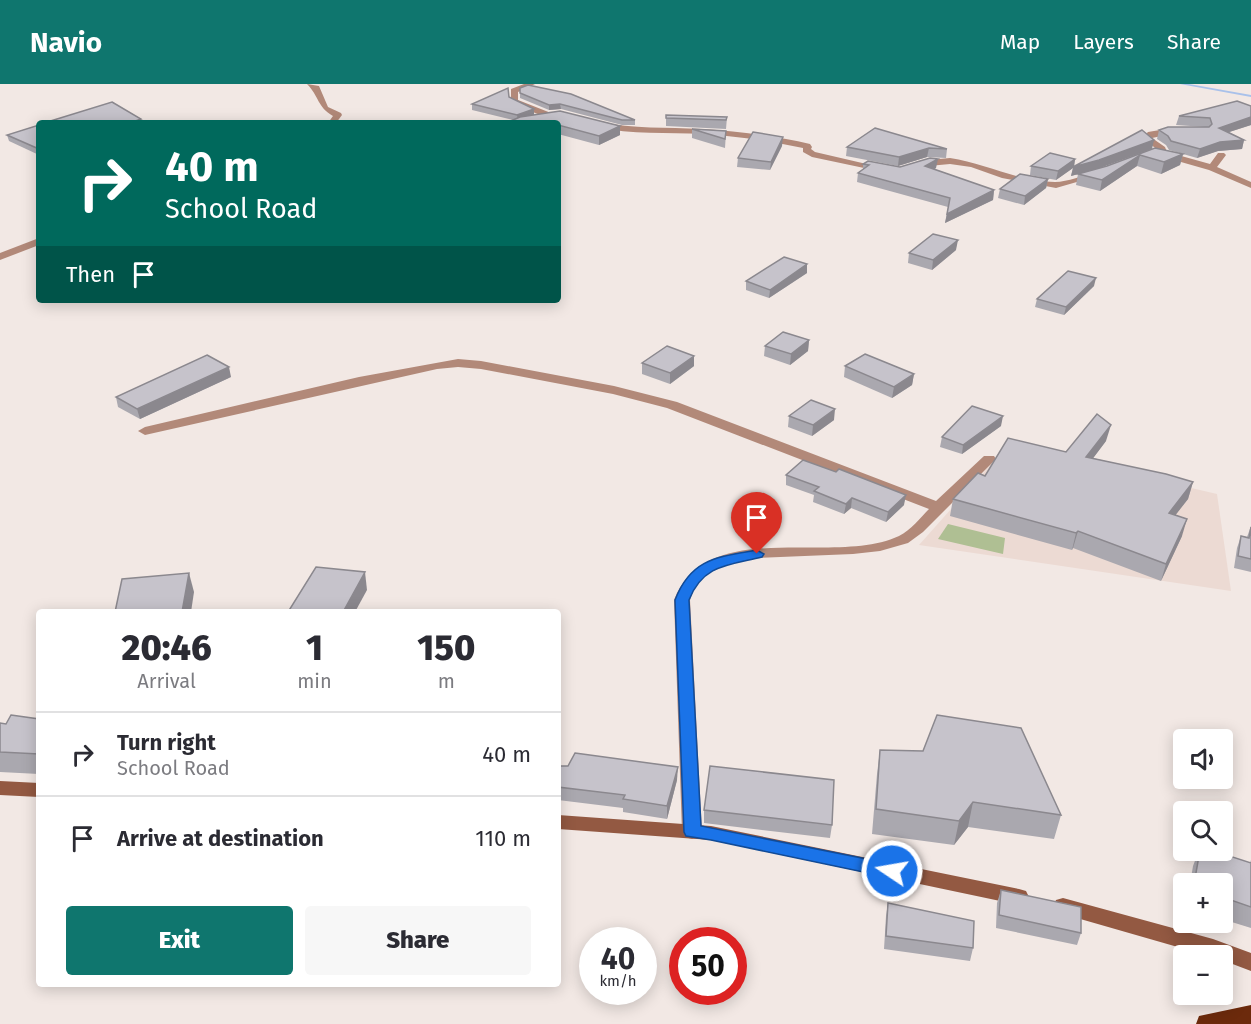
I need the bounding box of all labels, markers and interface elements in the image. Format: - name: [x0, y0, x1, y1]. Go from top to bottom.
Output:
- text: Navio: [30, 26, 102, 59]
- text: Map: [1000, 29, 1040, 55]
- text: Layers: [1073, 29, 1134, 55]
- text: Share: [1167, 29, 1221, 55]
- text: 40 m: [165, 142, 259, 192]
- icon: right: [66, 144, 144, 222]
- text: School Road: [165, 193, 317, 225]
- icon: arrive: [127, 258, 160, 291]
- text: Then: [66, 261, 115, 288]
- pin: [731, 492, 782, 554]
- icon: arrive: [740, 501, 773, 534]
- text: 20:46: [122, 626, 212, 670]
- text: 1: [306, 626, 323, 670]
- text: 150: [417, 626, 475, 670]
- text: Arrival: [137, 669, 196, 693]
- text: min: [297, 669, 332, 693]
- text: m: [438, 669, 455, 693]
- text: Turn right: [117, 729, 216, 756]
- map controls: [1173, 729, 1233, 1005]
- button: sound: [1173, 729, 1233, 789]
- icon: right: [66, 738, 99, 771]
- text: 40 m: [482, 741, 531, 768]
- text: School Road: [117, 756, 230, 780]
- button: search: [1173, 801, 1233, 861]
- icon: arrive: [66, 822, 99, 855]
- text: Arrive at destination: [117, 825, 324, 852]
- text: 110 m: [475, 825, 531, 852]
- position arrow: [860, 839, 924, 903]
- button: +: [1173, 873, 1233, 933]
- button: Exit: [66, 906, 293, 975]
- button: Share: [305, 906, 531, 975]
- speed limit sign: 50: [669, 927, 747, 1005]
- text: 40: [601, 941, 635, 977]
- button: −: [1173, 945, 1233, 1005]
- text: km/h: [599, 972, 637, 990]

